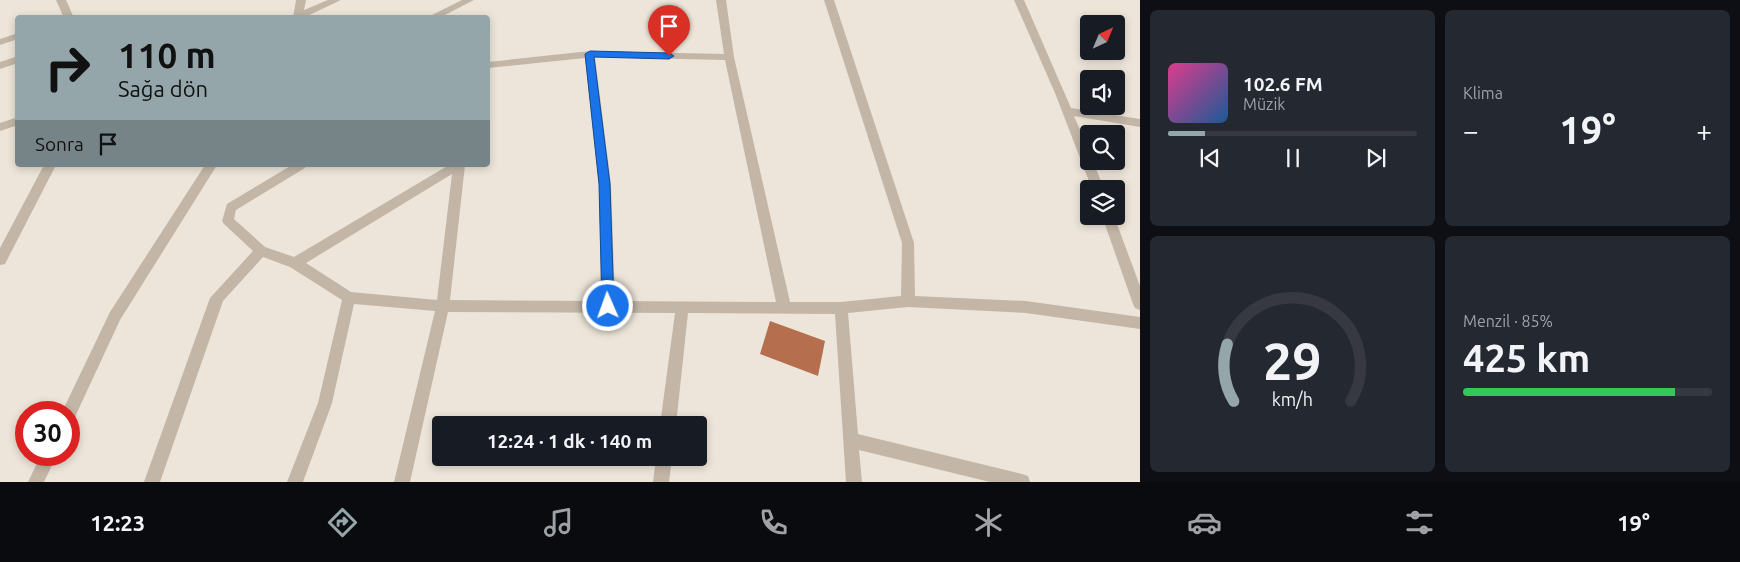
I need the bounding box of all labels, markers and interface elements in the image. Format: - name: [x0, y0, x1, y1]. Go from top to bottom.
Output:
- pin: [648, 5, 690, 56]
- icon: arrive: [655, 12, 683, 40]
- north arrow: [1080, 15, 1125, 60]
- map controls: [1080, 15, 1125, 225]
- icon: right: [35, 35, 100, 100]
- text: 110 m: [118, 35, 216, 75]
- button: sound: [1080, 70, 1125, 115]
- text: 102.6 FM: [1243, 73, 1323, 95]
- text: Sağa dön: [118, 76, 208, 101]
- text: Klima: [1463, 84, 1503, 102]
- text: Müzik: [1243, 95, 1285, 113]
- text: 19°: [1559, 109, 1616, 151]
- text: −: [1463, 115, 1479, 146]
- text: +: [1696, 115, 1712, 146]
- button: search: [1080, 125, 1125, 170]
- icon: arrive: [94, 130, 122, 158]
- text: Sonra: [35, 133, 84, 155]
- icon: previous: [1196, 144, 1224, 172]
- icon: pause: [1279, 144, 1307, 172]
- icon: next: [1362, 144, 1390, 172]
- button: layers: [1080, 180, 1125, 225]
- position arrow: [581, 279, 633, 331]
- text: Menzil · 85%: [1463, 312, 1553, 330]
- text: 29: [1263, 332, 1322, 390]
- text: 425 km: [1463, 337, 1590, 379]
- text: km/h: [1272, 389, 1313, 409]
- speed limit sign: 30: [15, 401, 80, 466]
- text: 12:24 · 1 dk · 140 m: [487, 430, 652, 452]
- icon: directions: [325, 505, 360, 540]
- icon: music: [541, 505, 576, 540]
- icon: phone: [756, 505, 791, 540]
- icon: climate: [971, 505, 1006, 540]
- icon: car: [1187, 505, 1222, 540]
- icon: filters: [1402, 505, 1437, 540]
- text: 12:23: [90, 510, 145, 535]
- text: 19°: [1617, 510, 1650, 535]

